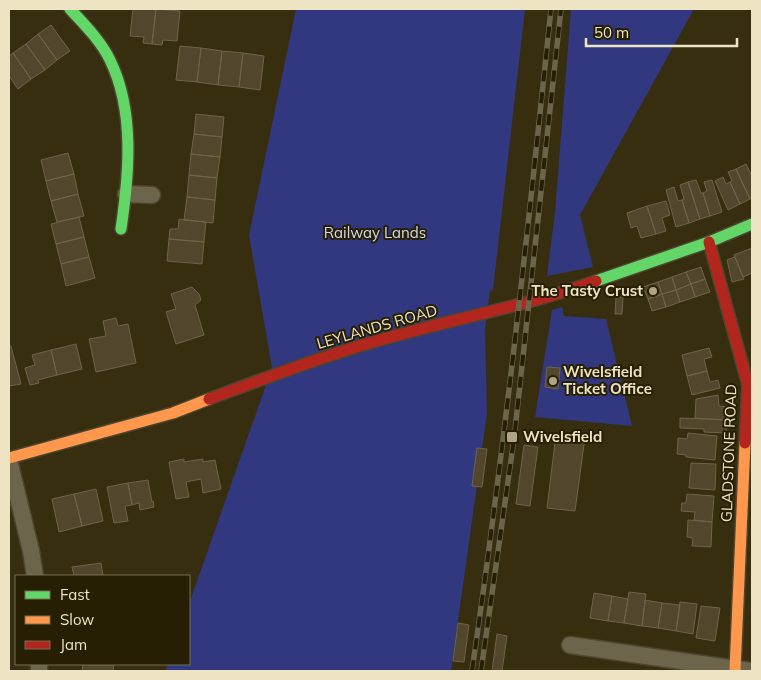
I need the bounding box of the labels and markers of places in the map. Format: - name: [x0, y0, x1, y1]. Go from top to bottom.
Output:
- place label: The Tasty Crust: [531, 281, 643, 300]
- marker: The Tasty Crust: [647, 285, 659, 297]
- place label: Wivelsfield Ticket Office: [563, 362, 652, 398]
- marker: Wivelsfield Ticket Office: [547, 375, 559, 387]
- place label: Wivelsfield: [523, 427, 602, 446]
- marker: Wivelsfield: [505, 430, 519, 444]

